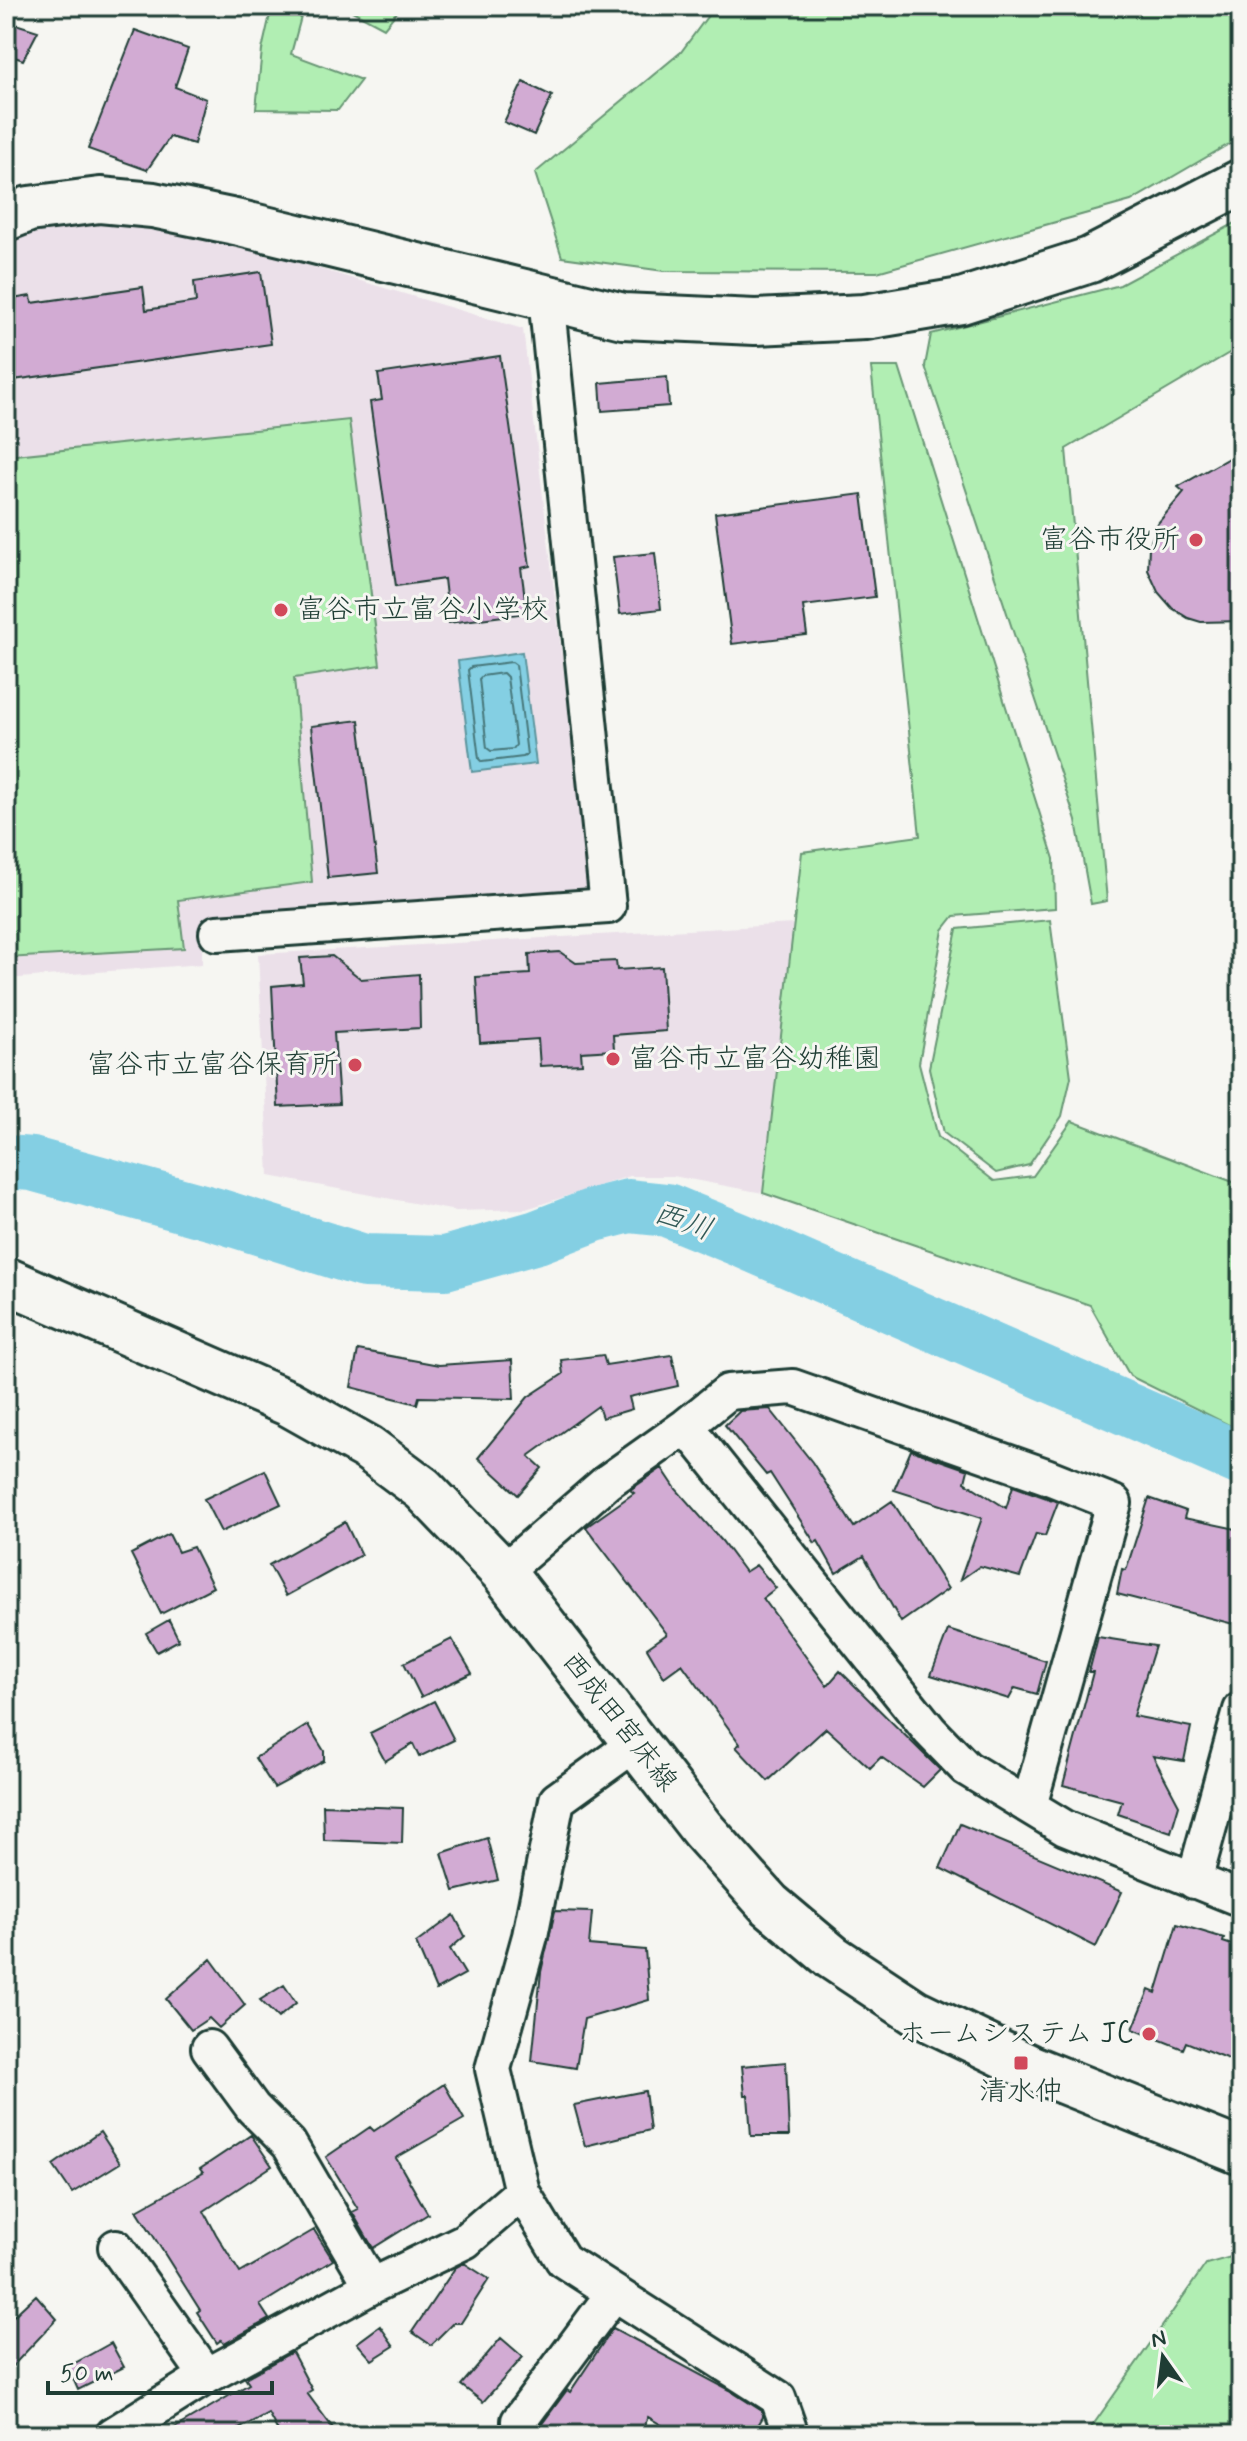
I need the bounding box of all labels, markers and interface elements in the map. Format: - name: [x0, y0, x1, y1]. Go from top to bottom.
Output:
- place label: 富谷市役所: [1040, 522, 1180, 559]
- marker: 富谷市役所: [1187, 531, 1205, 549]
- place label: 富谷市立富谷小学校: [297, 592, 549, 629]
- marker: 富谷市立富谷小学校: [272, 601, 290, 619]
- place label: 富谷市立富谷幼稚園: [629, 1041, 881, 1078]
- place label: 富谷市立富谷保育所: [87, 1047, 339, 1084]
- marker: 富谷市立富谷幼稚園: [604, 1050, 622, 1068]
- marker: 富谷市立富谷保育所: [346, 1056, 364, 1074]
- water label: 西川: [648, 1194, 718, 1250]
- street label: 西成田宮床線: [553, 1644, 685, 1800]
- place label: ホームシステム JC: [898, 2016, 1133, 2053]
- marker: ホームシステム JC: [1140, 2025, 1158, 2043]
- marker: 清水仲: [1012, 2054, 1030, 2072]
- place label: 清水仲: [979, 2074, 1063, 2111]
- north arrow: [1123, 2317, 1203, 2397]
- text: N: [1148, 2324, 1169, 2355]
- scale bar: [48, 2345, 272, 2395]
- text: 50 m: [60, 2359, 114, 2390]

